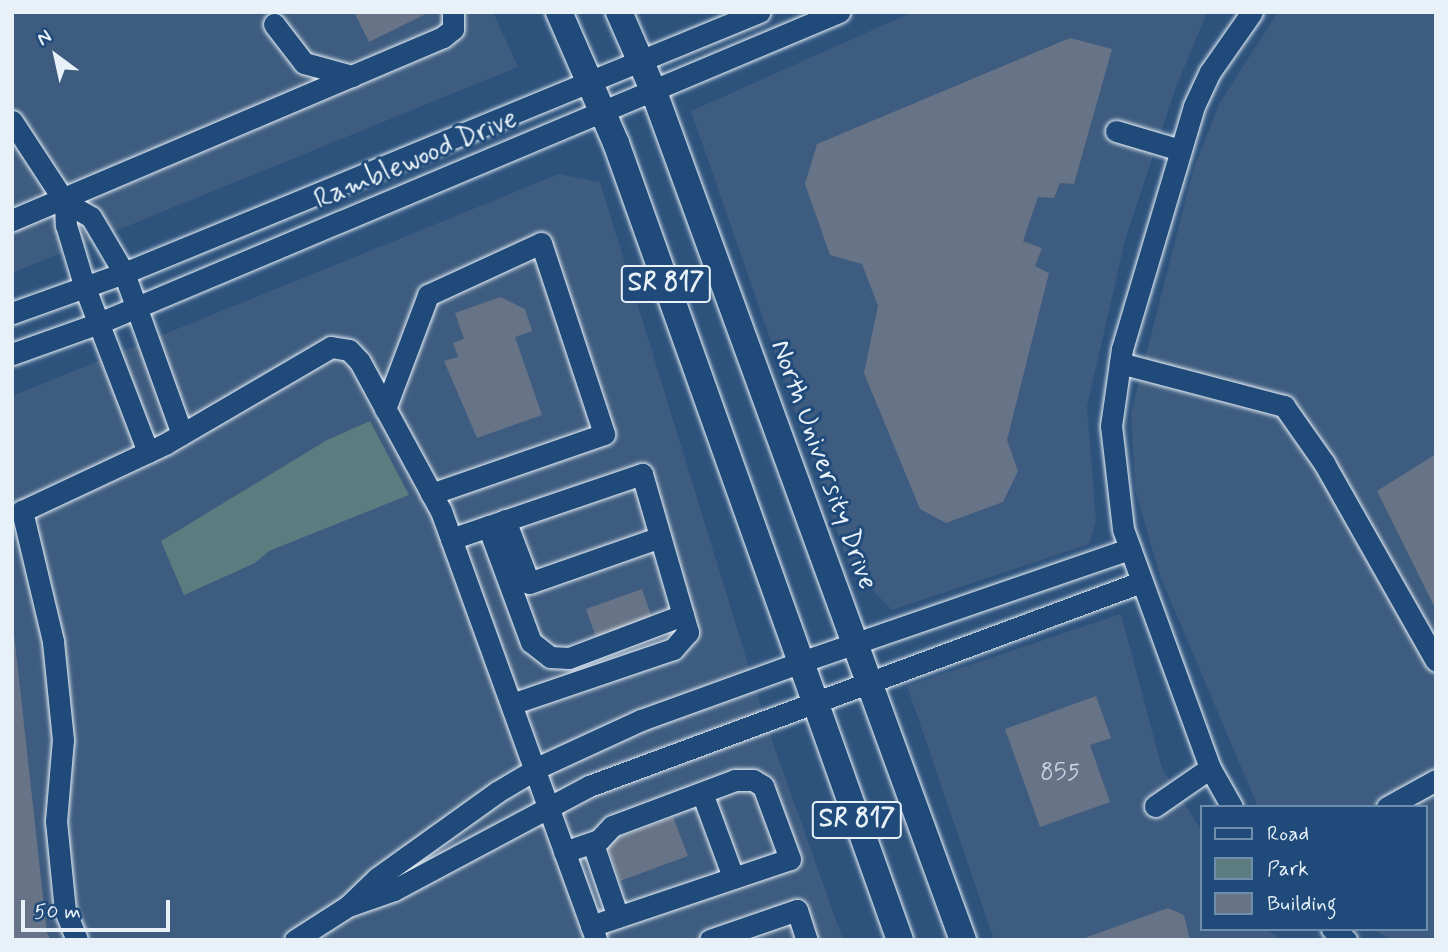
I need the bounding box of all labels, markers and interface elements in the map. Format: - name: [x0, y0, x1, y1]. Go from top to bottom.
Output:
- north arrow: [21, 21, 91, 91]
- text: N: [32, 24, 56, 52]
- street label: Ramblewood Drive: [310, 102, 522, 218]
- road number: SR 817: [620, 262, 712, 306]
- street label: North University Drive: [762, 336, 884, 594]
- house number: 855: [1040, 759, 1080, 787]
- road number: SR 817: [812, 798, 903, 842]
- legend: [1200, 805, 1427, 931]
- text: Road: [1267, 820, 1309, 848]
- text: Park: [1267, 855, 1309, 883]
- scale bar: [24, 886, 173, 930]
- text: Building: [1267, 890, 1337, 918]
- text: 50 m: [34, 898, 81, 926]

